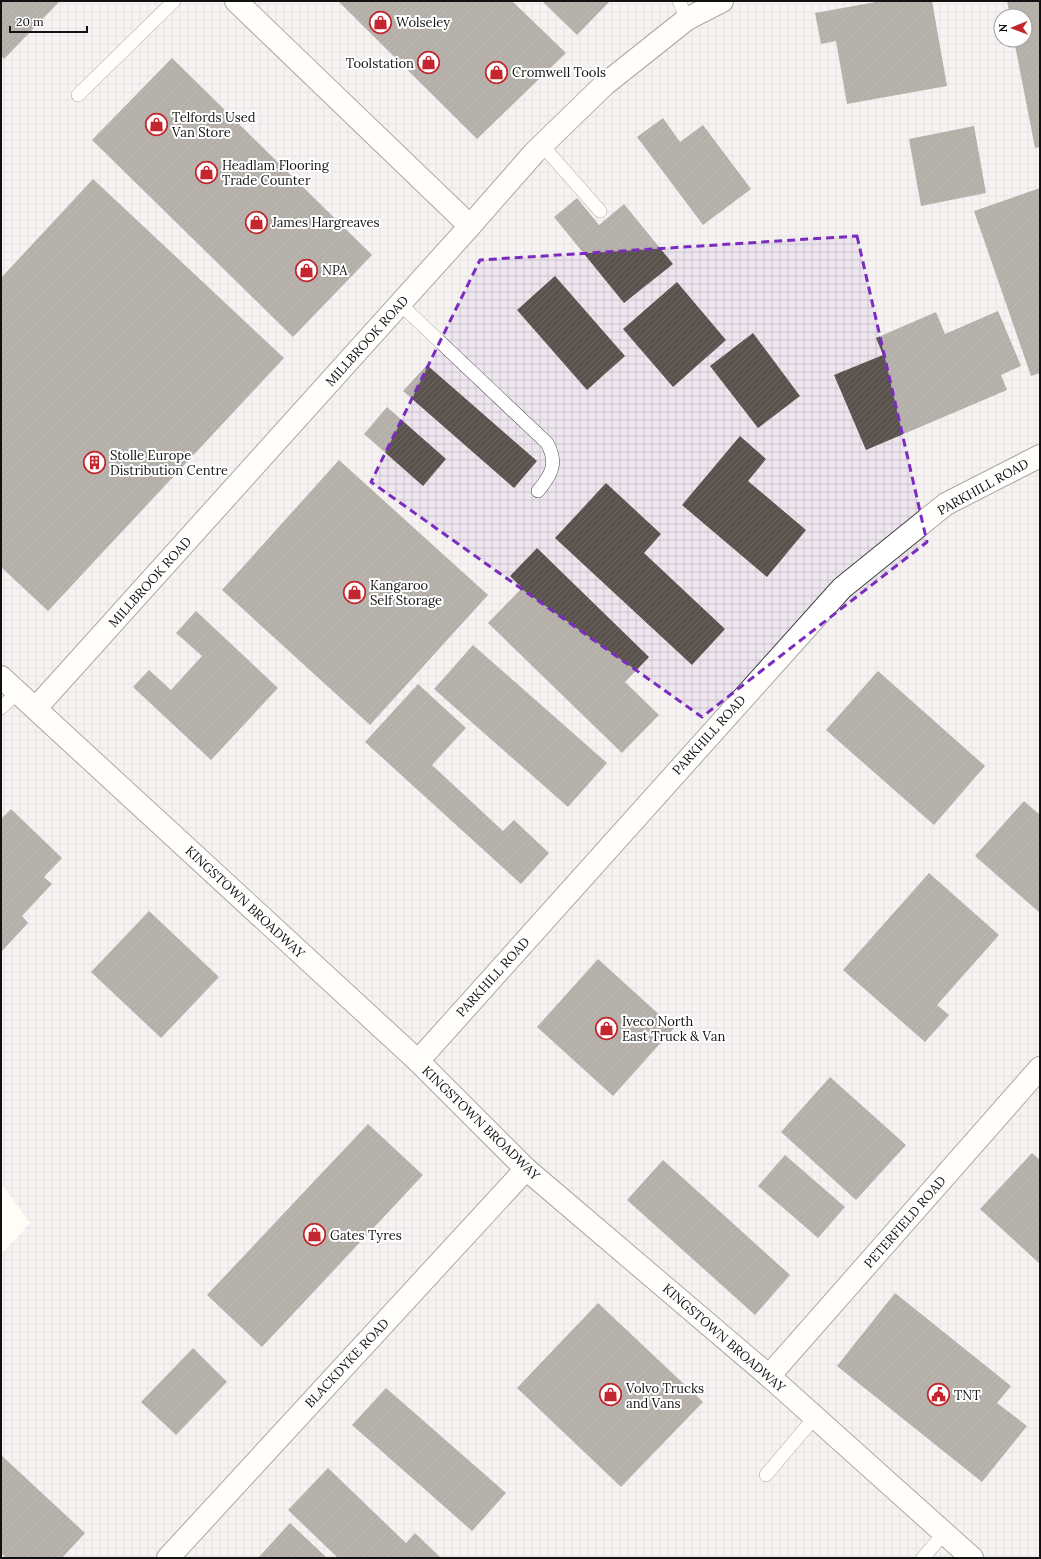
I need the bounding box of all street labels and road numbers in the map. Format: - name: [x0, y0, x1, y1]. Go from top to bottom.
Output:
- street label: MILLBROOK ROAD: [322, 292, 412, 390]
- street label: PARKHILL ROAD: [934, 455, 1032, 519]
- street label: MILLBROOK ROAD: [105, 533, 195, 631]
- street label: PARKHILL ROAD: [669, 691, 750, 778]
- street label: KINGSTOWN BROADWAY: [182, 842, 309, 962]
- street label: PARKHILL ROAD: [453, 933, 534, 1020]
- street label: KINGSTOWN BROADWAY: [419, 1062, 544, 1184]
- street label: PETERFIELD ROAD: [860, 1172, 950, 1272]
- street label: KINGSTOWN BROADWAY: [659, 1280, 789, 1396]
- street label: BLACKDYKE ROAD: [301, 1315, 393, 1411]

